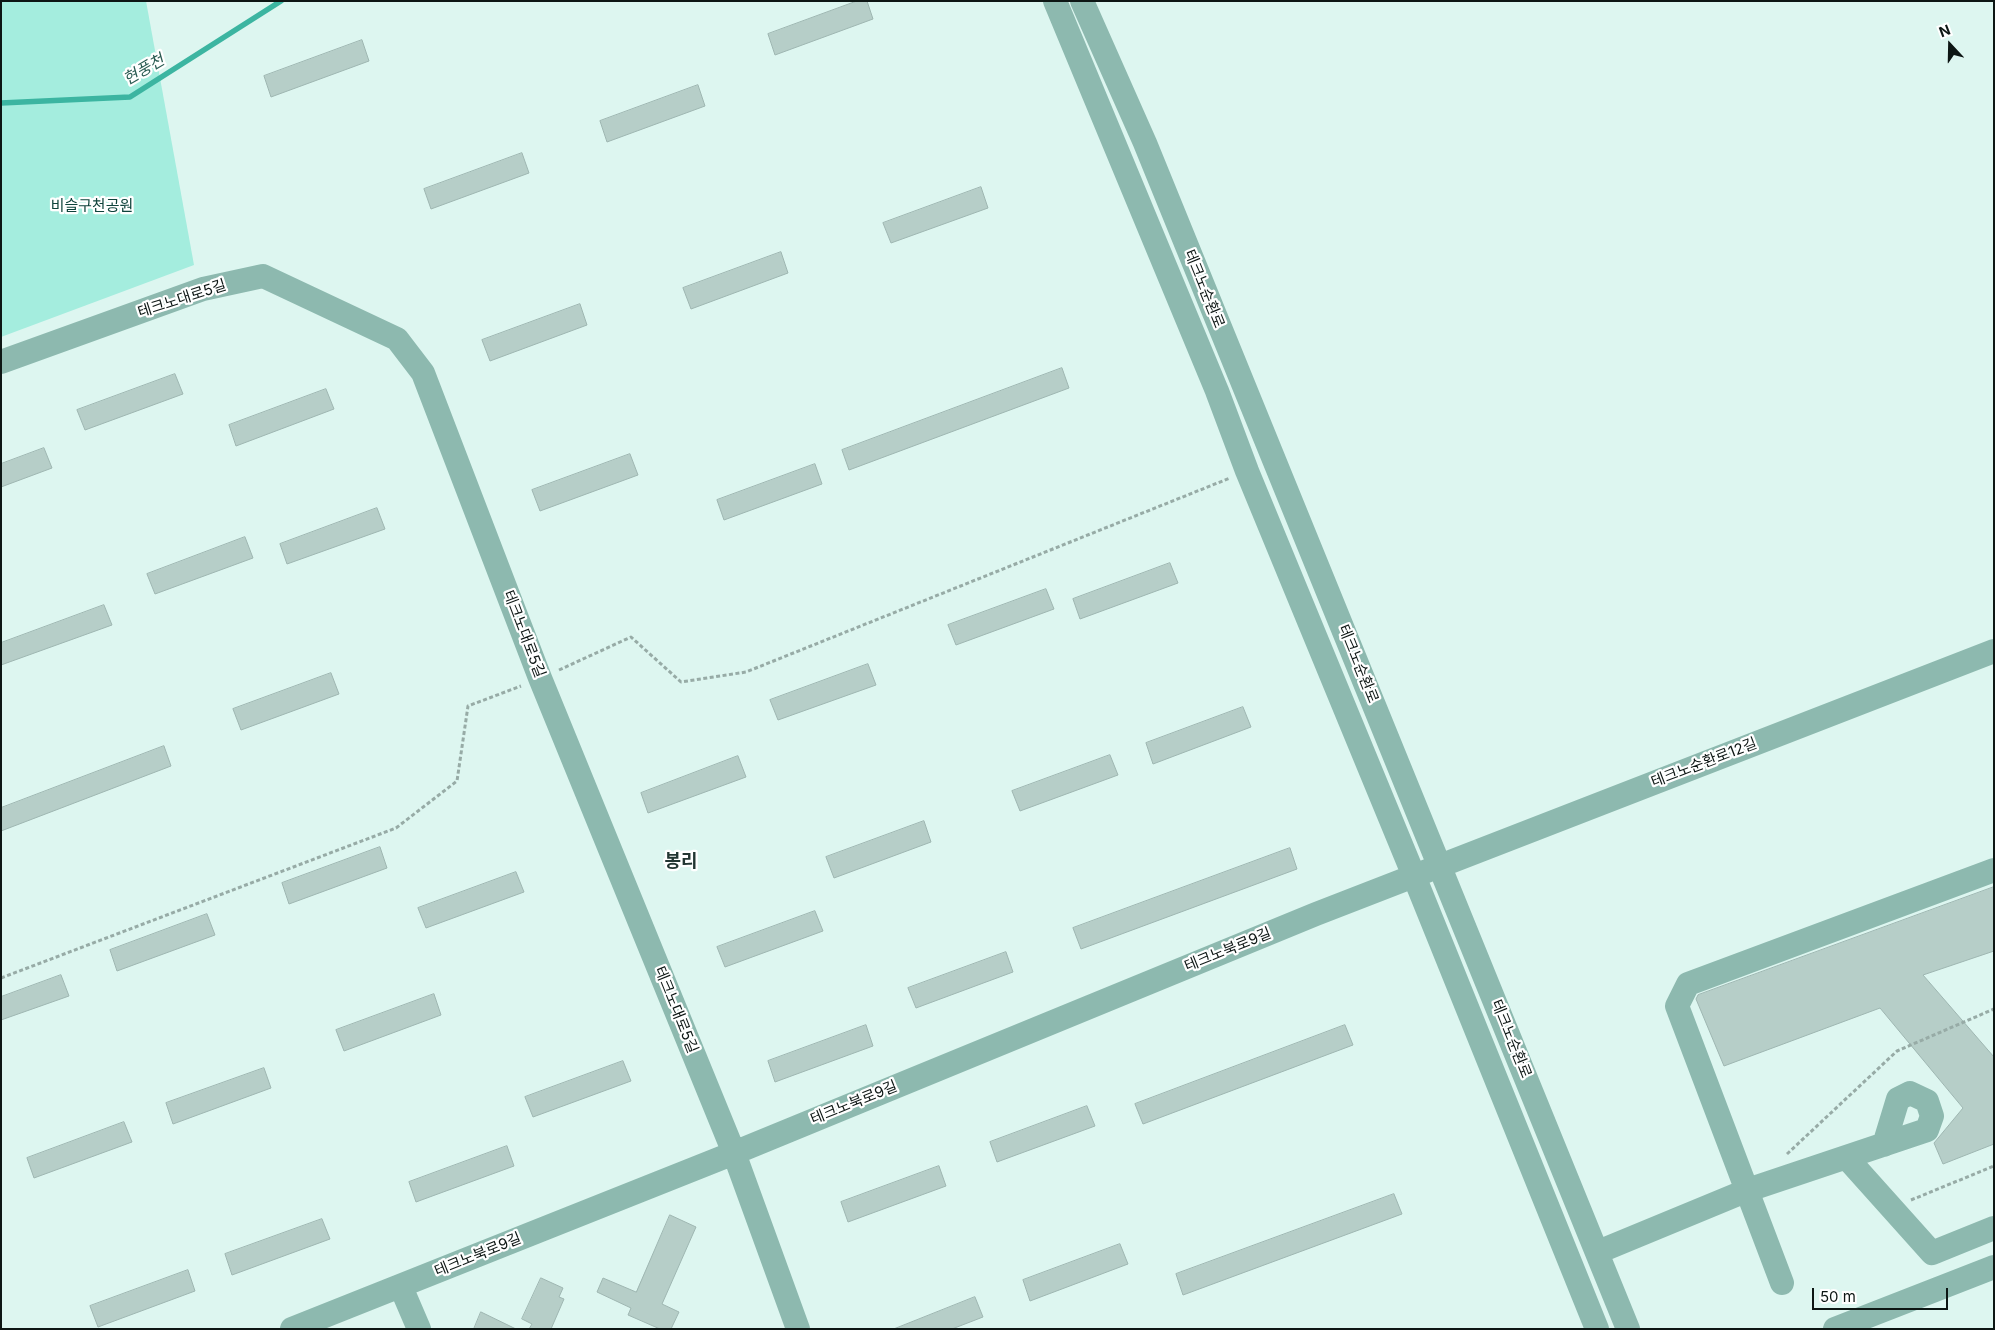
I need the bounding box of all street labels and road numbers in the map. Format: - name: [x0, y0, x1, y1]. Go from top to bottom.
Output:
- street label: 테크노순환로: [1180, 247, 1228, 331]
- street label: 테크노대로5길: [136, 276, 228, 322]
- street label: 테크노대로5길: [499, 588, 549, 680]
- street label: 테크노순환로: [1334, 622, 1382, 706]
- street label: 테크노순환로12길: [1649, 735, 1759, 791]
- street label: 테크노북로9길: [1182, 924, 1274, 976]
- street label: 테크노대로5길: [650, 964, 702, 1056]
- street label: 테크노순환로: [1487, 997, 1535, 1081]
- street label: 테크노북로9길: [808, 1077, 900, 1129]
- street label: 테크노북로9길: [432, 1229, 524, 1281]

